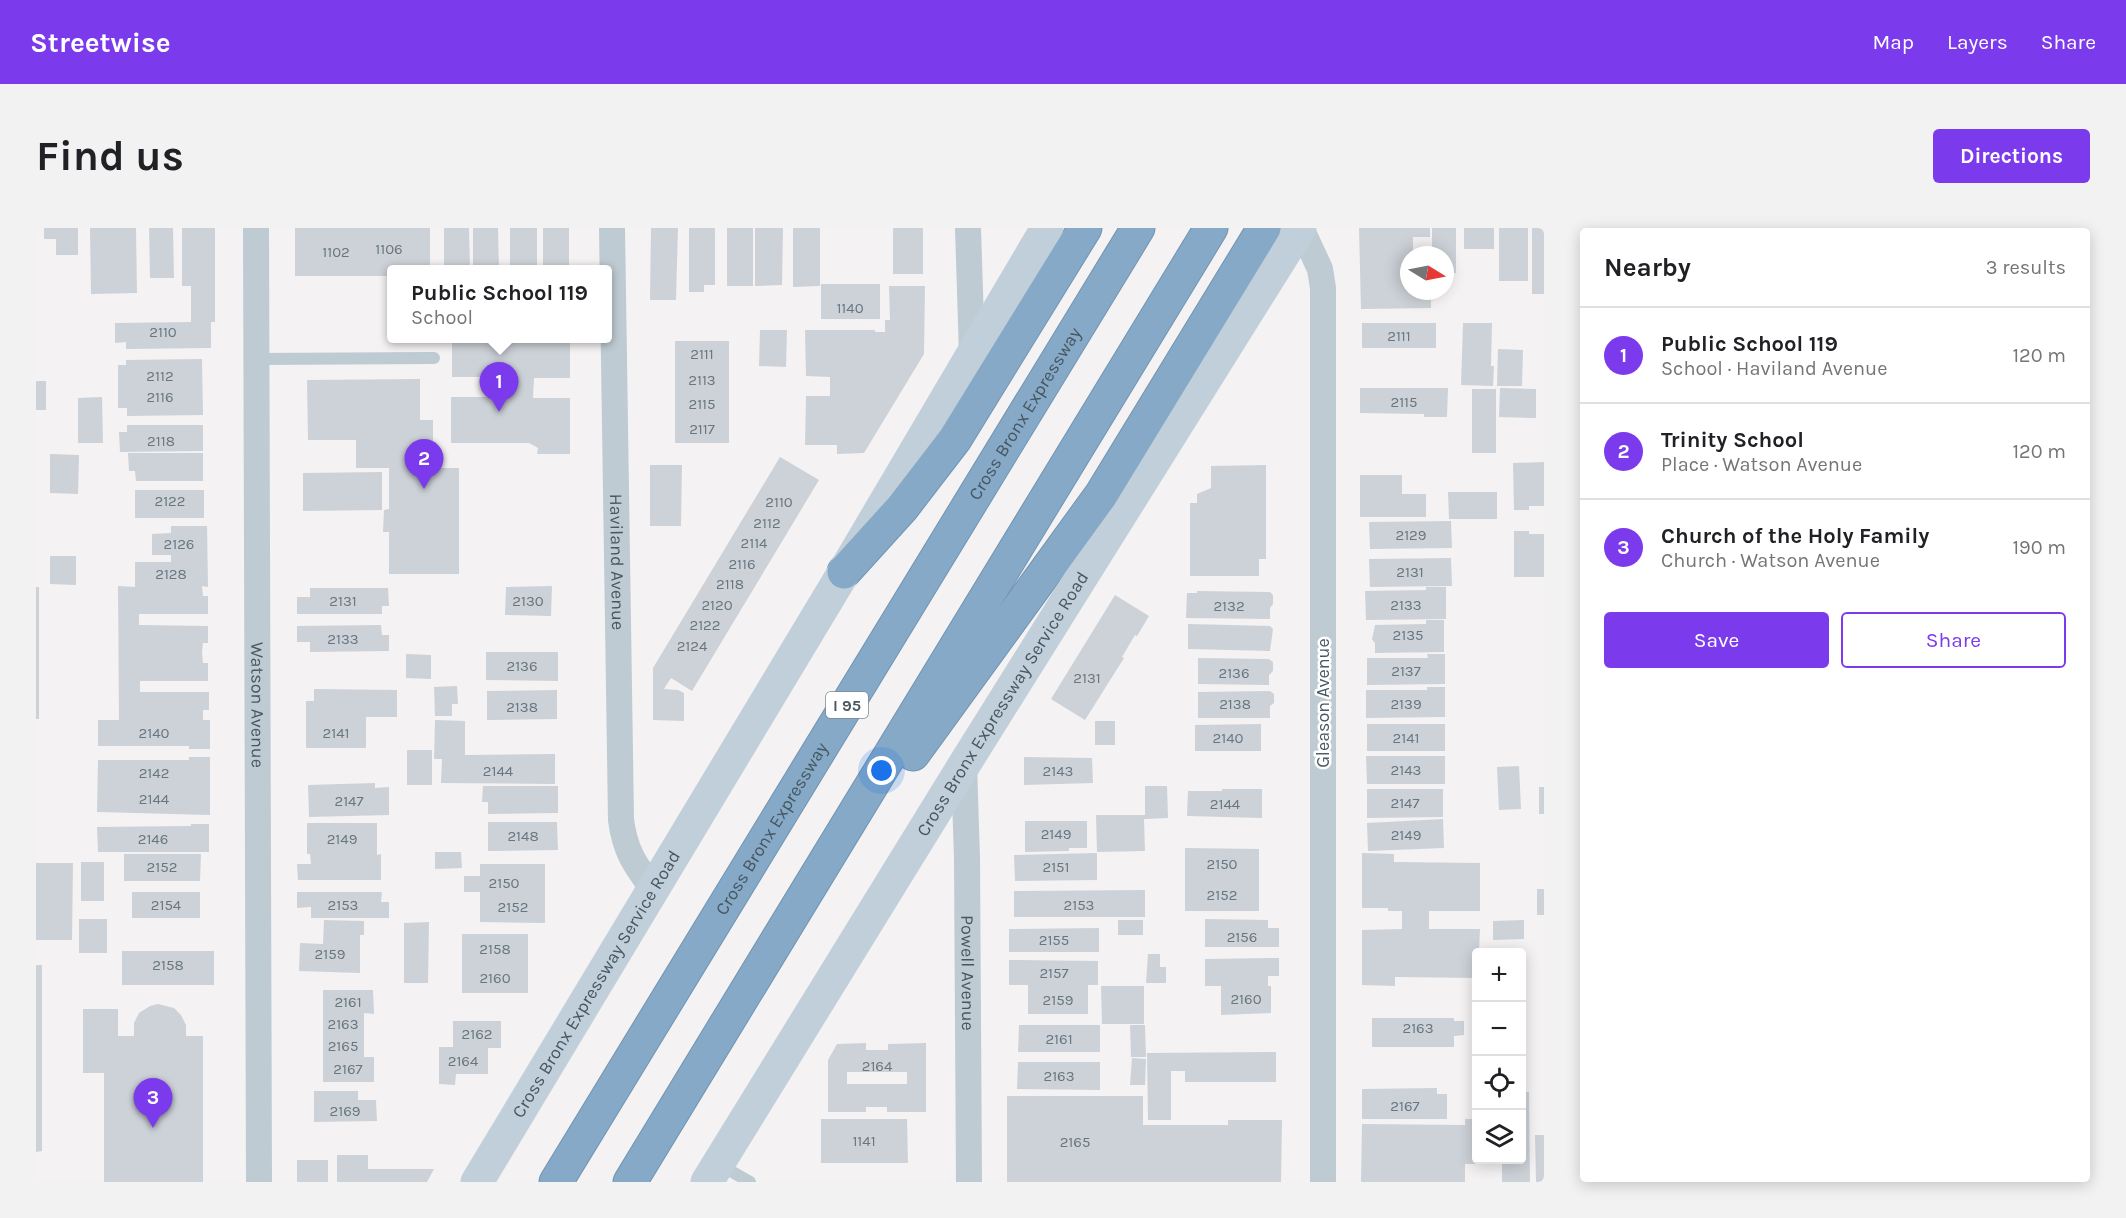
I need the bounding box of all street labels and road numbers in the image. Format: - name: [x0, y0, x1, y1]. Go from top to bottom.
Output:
- street label: Cross Bronx Expressway: [964, 323, 1086, 504]
- street label: Haviland Avenue: [605, 494, 629, 630]
- street label: Cross Bronx Expressway Service Road: [912, 567, 1093, 840]
- street label: Gleason Avenue: [1312, 638, 1334, 768]
- street label: Watson Avenue: [246, 642, 269, 768]
- road number: I 95: [826, 692, 868, 718]
- street label: Cross Bronx Expressway: [711, 738, 833, 919]
- street label: Cross Bronx Expressway Service Road: [507, 846, 685, 1122]
- street label: Powell Avenue: [956, 915, 979, 1031]

